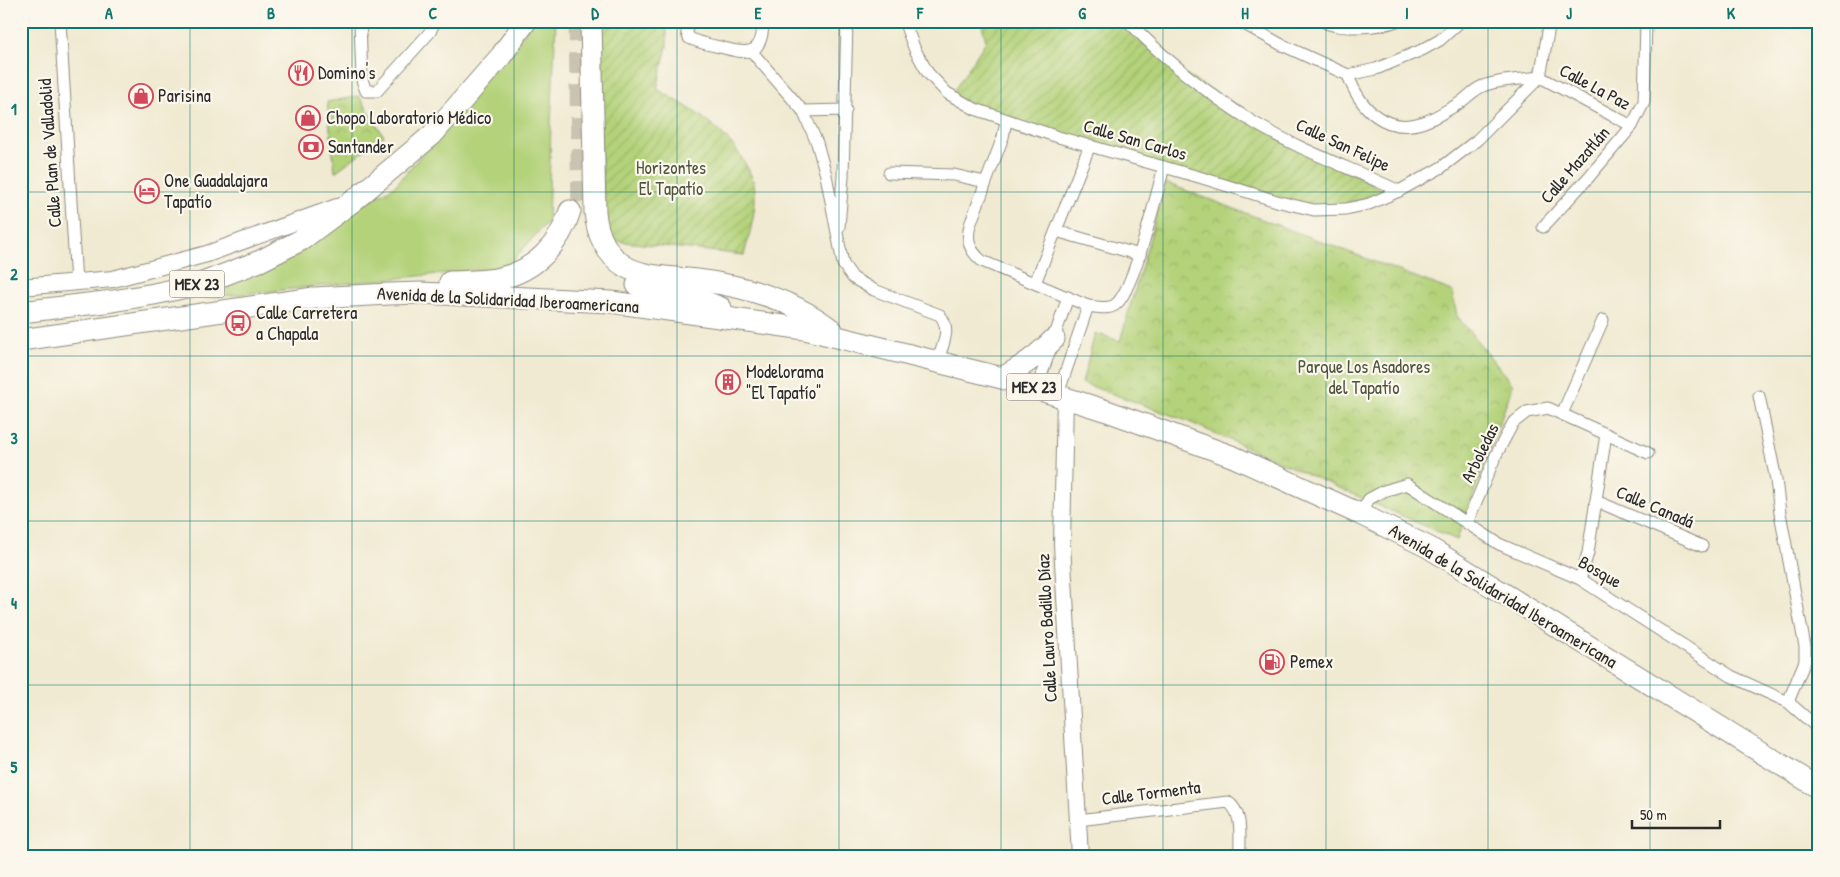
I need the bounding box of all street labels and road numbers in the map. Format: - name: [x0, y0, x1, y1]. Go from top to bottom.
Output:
- street label: Calle La Paz: [1555, 57, 1635, 116]
- street label: Calle Plan de Valladolid: [32, 78, 67, 228]
- street label: Calle San Felipe: [1292, 112, 1394, 177]
- street label: Calle San Carlos: [1081, 113, 1190, 166]
- street label: Calle Mazatlán: [1534, 121, 1615, 209]
- road number: MEX 23: [170, 270, 224, 298]
- street label: Avenida de la Solidaridad Iberoamericana: [376, 280, 640, 319]
- road number: MEX 23: [1006, 374, 1062, 401]
- street label: Arboledas: [1454, 419, 1505, 487]
- street label: Calle Canadá: [1612, 479, 1698, 534]
- street label: Avenida de la Solidaridad Iberoamericana: [1384, 517, 1622, 674]
- street label: Bosque: [1574, 549, 1626, 594]
- street label: Calle Lauro Badillo Díaz: [1030, 553, 1063, 703]
- street label: Calle Tormenta: [1100, 774, 1202, 811]

